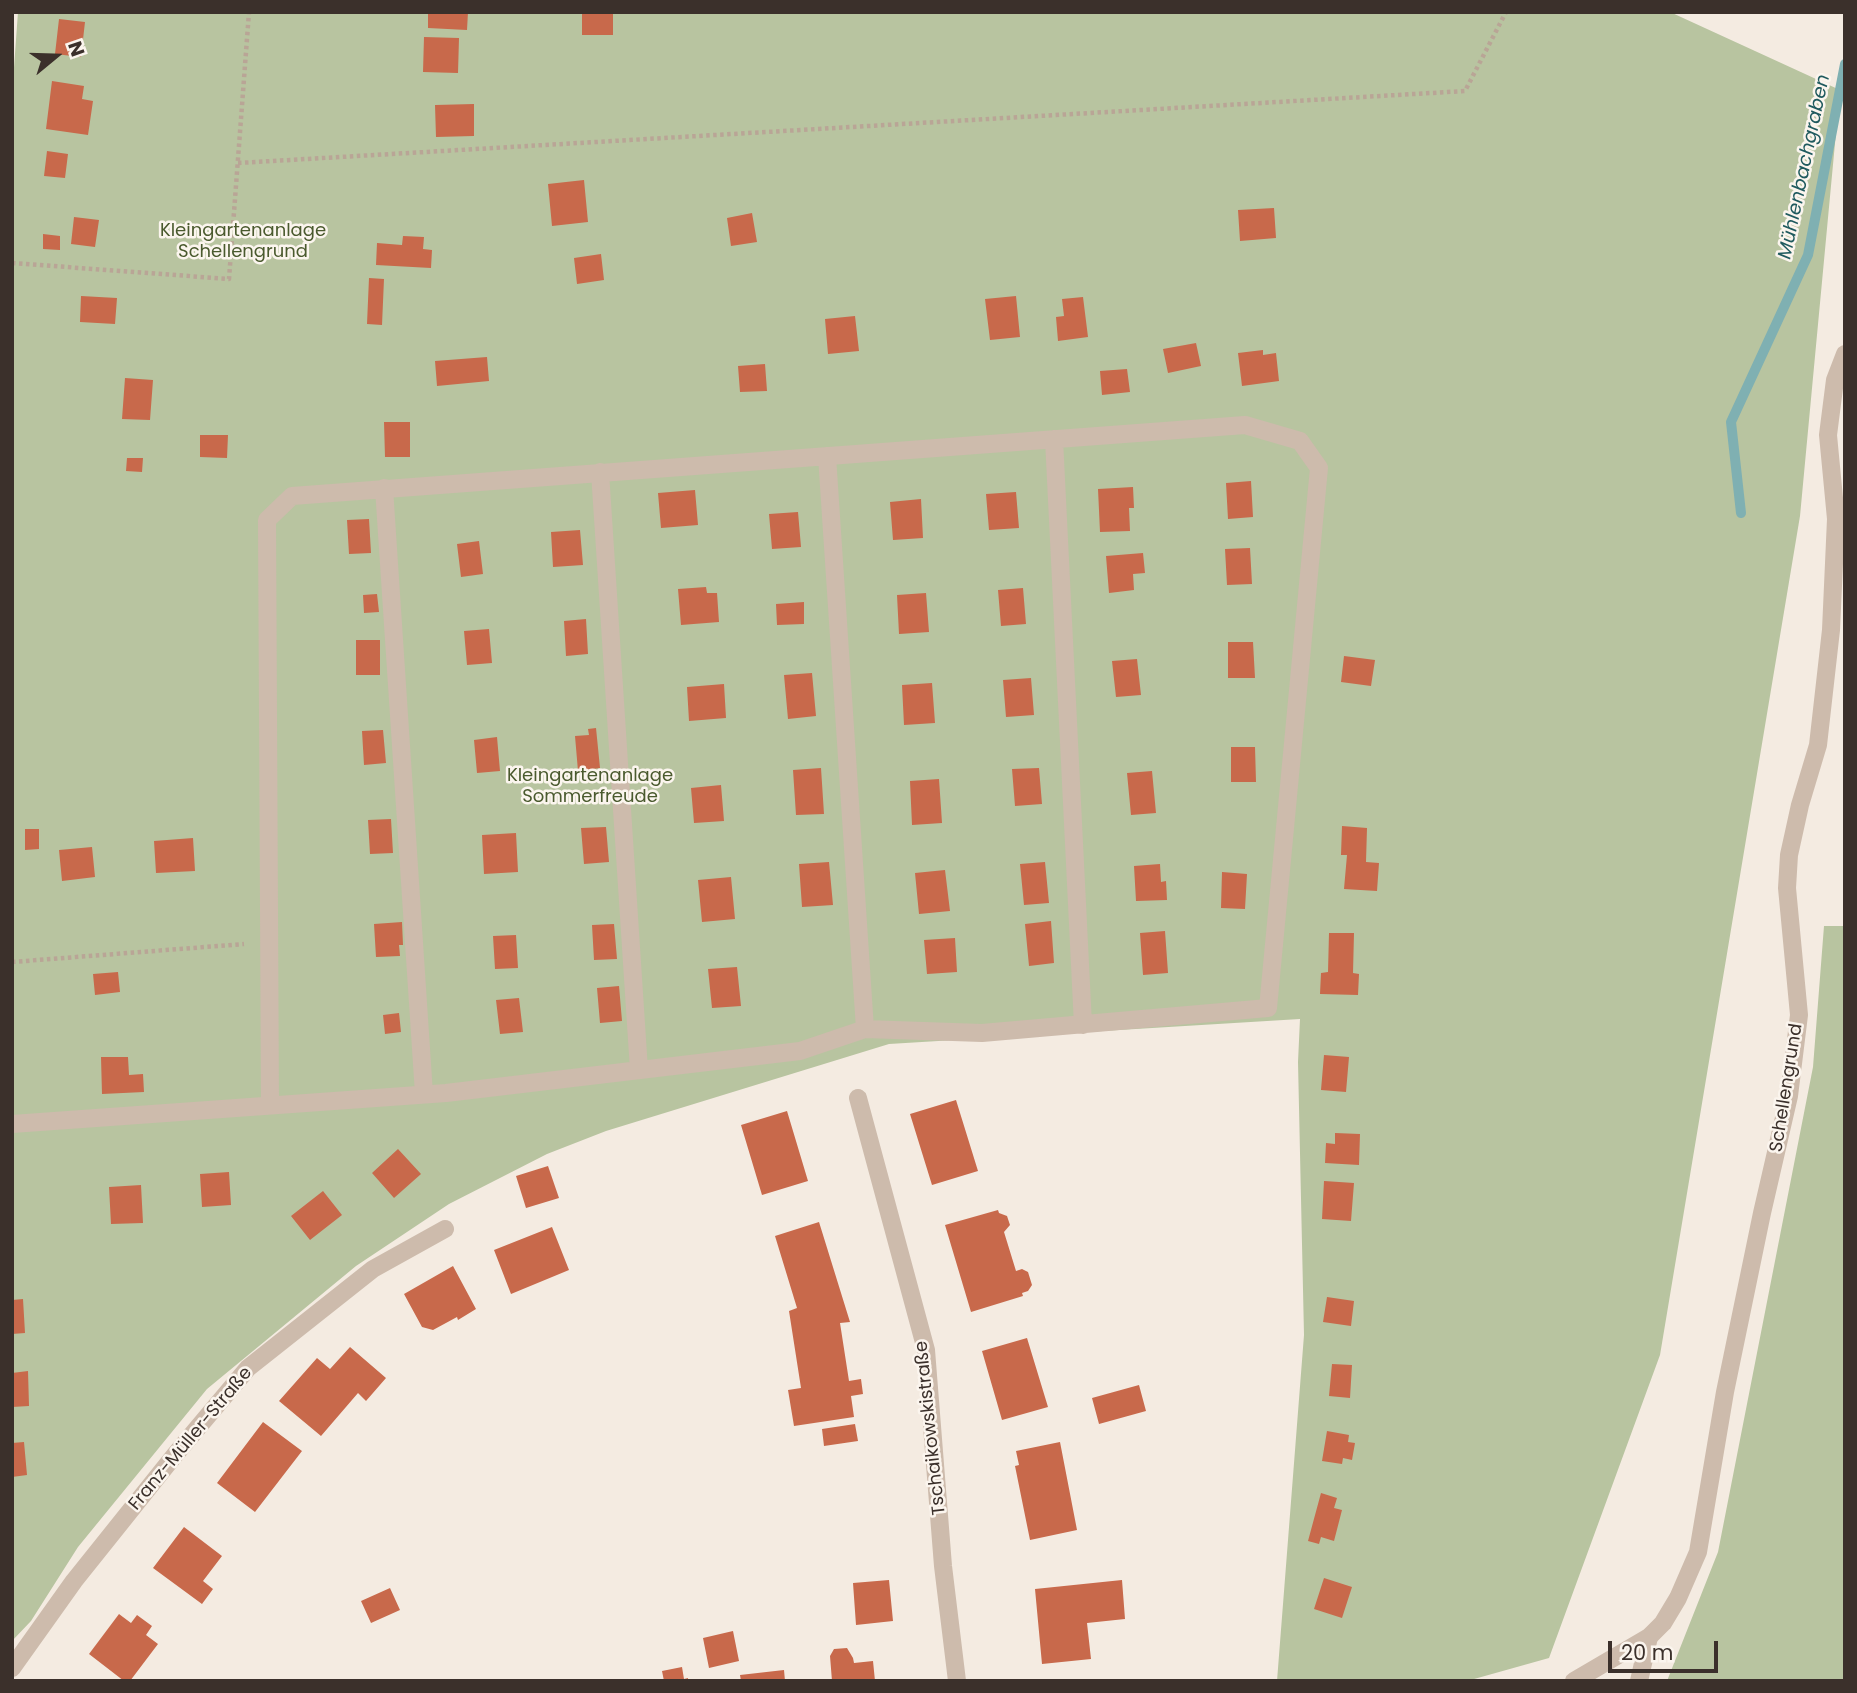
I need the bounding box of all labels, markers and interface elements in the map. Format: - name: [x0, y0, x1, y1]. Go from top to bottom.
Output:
- north arrow: [21, 21, 91, 91]
- text: N: [61, 38, 91, 60]
- water label: Mühlenbachgraben: [1774, 73, 1836, 261]
- park label: Kleingartenanlage Schellengrund: [160, 220, 326, 262]
- park label: Kleingartenanlage Sommerfreude: [507, 765, 673, 808]
- street label: Schellengrund: [1766, 1022, 1808, 1154]
- street label: Tschaikowskistraße: [911, 1340, 951, 1516]
- street label: Franz-Müller-Straße: [125, 1363, 257, 1515]
- scale bar: [1612, 1626, 1722, 1670]
- text: 20 m: [1621, 1638, 1674, 1667]

